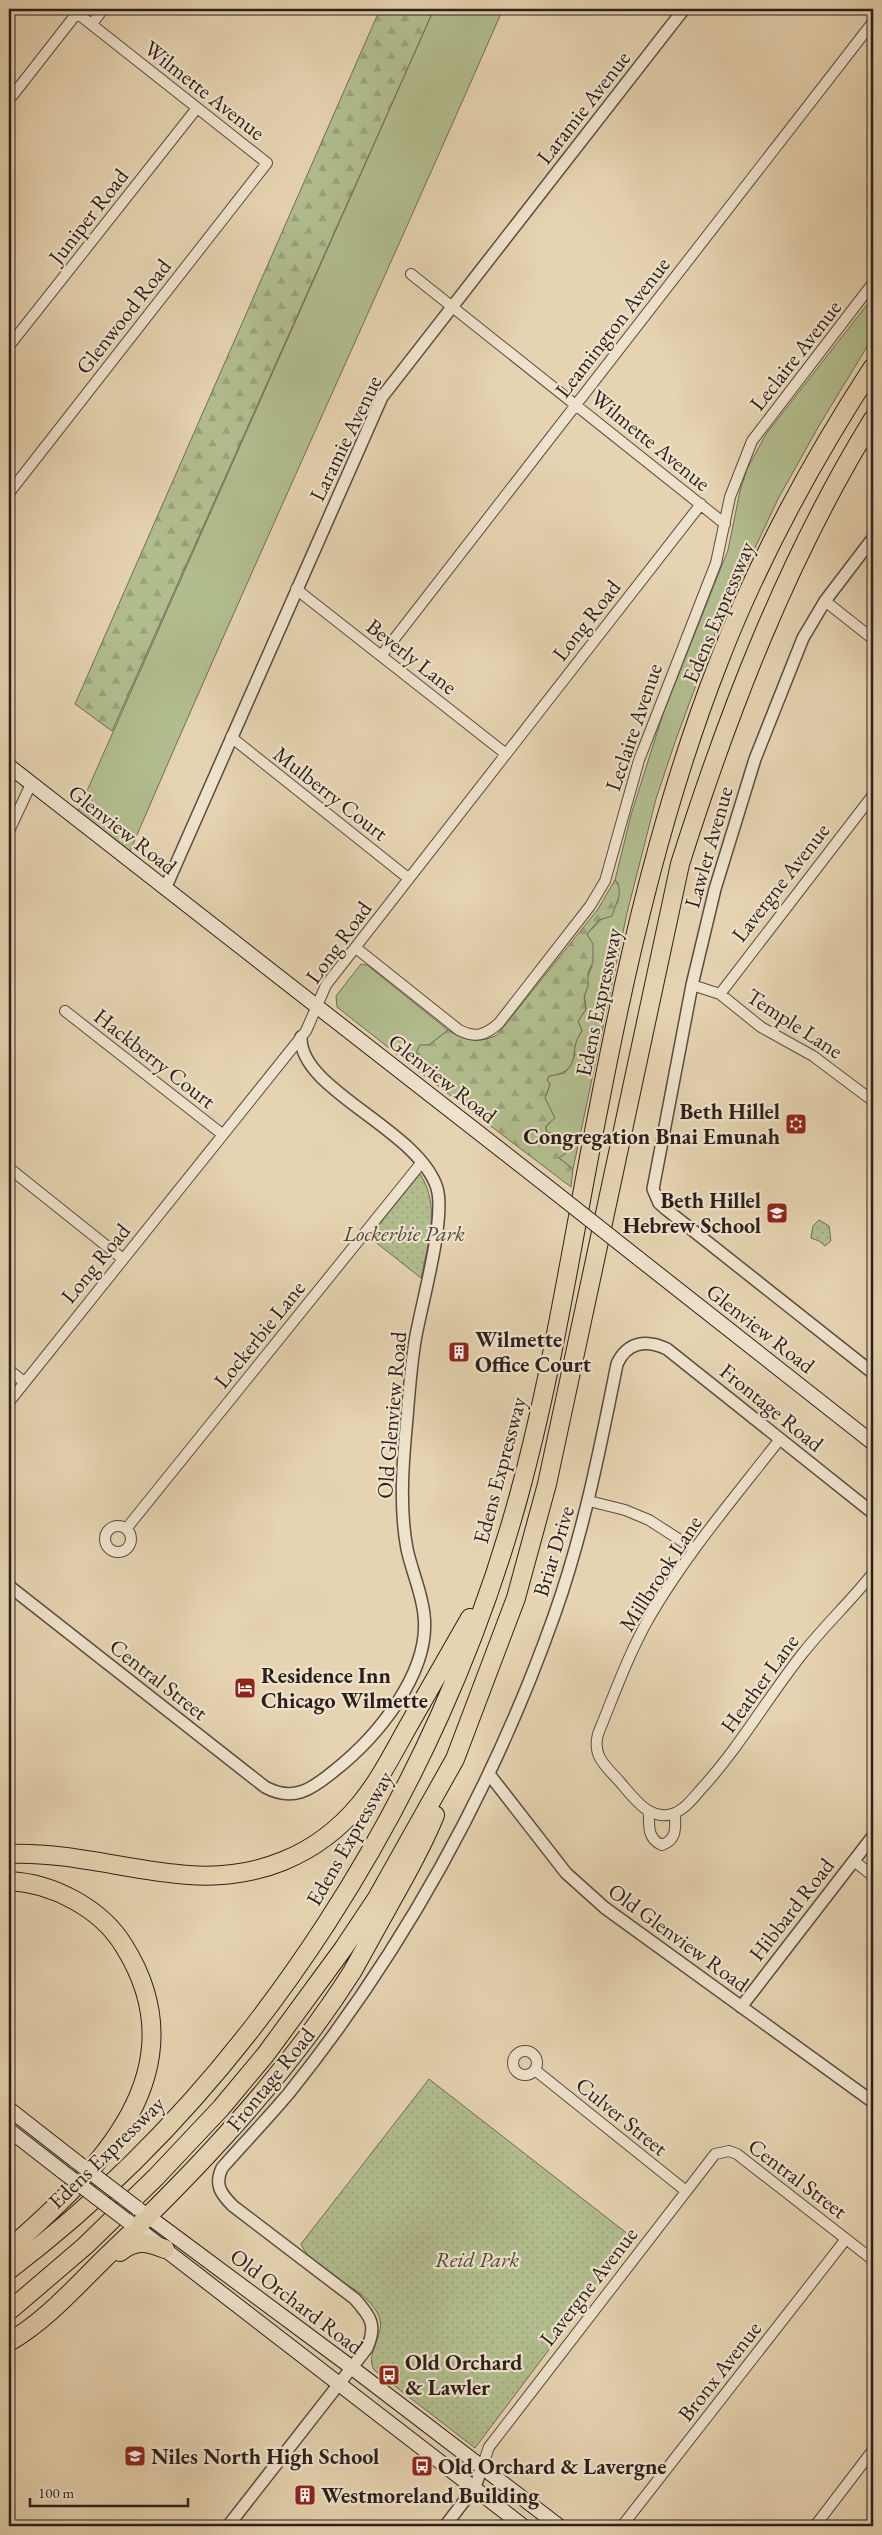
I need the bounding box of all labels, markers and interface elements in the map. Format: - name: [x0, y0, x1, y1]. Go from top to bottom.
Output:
- street label: Wilmette Avenue: [138, 34, 271, 147]
- street label: Laramie Avenue: [530, 44, 637, 170]
- street label: Juniper Road: [41, 162, 135, 272]
- street label: Leamington Avenue: [548, 251, 677, 404]
- street label: Glenwood Road: [69, 252, 178, 380]
- street label: Leclaire Avenue: [743, 294, 848, 417]
- street label: Laramie Avenue: [303, 370, 389, 506]
- street label: Wilmette Avenue: [585, 383, 717, 498]
- street label: Edens Expressway: [676, 537, 761, 687]
- street label: Long Road: [546, 573, 628, 667]
- street label: Beverly Lane: [360, 612, 463, 701]
- street label: Leclaire Avenue: [598, 659, 669, 795]
- street label: Mulberry Court: [268, 740, 394, 847]
- street label: Glenview Road: [63, 778, 184, 881]
- street label: Lawler Avenue: [677, 783, 740, 911]
- street label: Lavergne Avenue: [725, 817, 836, 948]
- street label: Long Road: [299, 894, 379, 989]
- street label: Edens Expressway: [569, 925, 628, 1079]
- street label: Temple Lane: [741, 981, 849, 1066]
- street label: Hackberry Court: [88, 1002, 222, 1115]
- street label: Glenview Road: [383, 1027, 504, 1130]
- place label: Beth Hillel Congregation Bnai Emunah: [523, 1097, 780, 1151]
- synagogue icon: Beth Hillel Congregation Bnai Emunah: [784, 1112, 808, 1136]
- place label: Beth Hillel Hebrew School: [623, 1186, 761, 1240]
- school or university icon: Beth Hillel Hebrew School: [765, 1201, 789, 1225]
- street label: Long Road: [54, 1216, 137, 1309]
- park label: Lockerbie Park: [342, 1219, 465, 1248]
- street label: Lockerbie Lane: [207, 1274, 312, 1394]
- street label: Glenview Road: [701, 1277, 822, 1380]
- place label: Wilmette Office Court: [475, 1325, 592, 1379]
- street label: Old Glenview Road: [370, 1329, 413, 1500]
- building icon: Wilmette Office Court: [447, 1340, 471, 1364]
- street label: Frontage Road: [714, 1357, 830, 1459]
- street label: Edens Expressway: [466, 1393, 533, 1547]
- street label: Briar Drive: [526, 1502, 581, 1600]
- street label: Millbrook Lane: [612, 1509, 709, 1637]
- street label: Heather Lane: [714, 1628, 805, 1739]
- street label: Central Street: [104, 1632, 214, 1727]
- place label: Residence Inn Chicago Wilmette: [261, 1661, 428, 1715]
- hotel icon: Residence Inn Chicago Wilmette: [233, 1676, 257, 1700]
- street label: Edens Expressway: [299, 1765, 400, 1911]
- street label: Hibbard Road: [742, 1851, 841, 1967]
- street label: Old Glenview Road: [602, 1876, 756, 1999]
- street label: Frontage Road: [220, 2021, 322, 2137]
- street label: Culver Street: [570, 2070, 674, 2162]
- street label: Edens Expressway: [42, 2089, 171, 2215]
- street label: Central Street: [742, 2132, 853, 2225]
- street label: Lavergne Avenue: [533, 2221, 644, 2352]
- street label: Old Orchard Road: [224, 2242, 370, 2362]
- park label: Reid Park: [435, 2245, 519, 2274]
- street label: Bronx Avenue: [671, 2315, 768, 2427]
- place label: Old Orchard & Lawler: [405, 2348, 522, 2402]
- bus stop icon: Old Orchard & Lawler: [377, 2363, 401, 2387]
- place label: Niles North High School: [151, 2442, 379, 2471]
- school or university icon: Niles North High School: [123, 2444, 147, 2468]
- place label: Old Orchard & Lavergne: [438, 2452, 667, 2481]
- bus stop icon: Old Orchard & Lavergne: [410, 2454, 434, 2478]
- scale bar: [30, 2475, 188, 2507]
- place label: Westmoreland Building: [321, 2481, 540, 2510]
- text: 100 m: [38, 2483, 75, 2502]
- building icon: Westmoreland Building: [293, 2483, 317, 2507]

